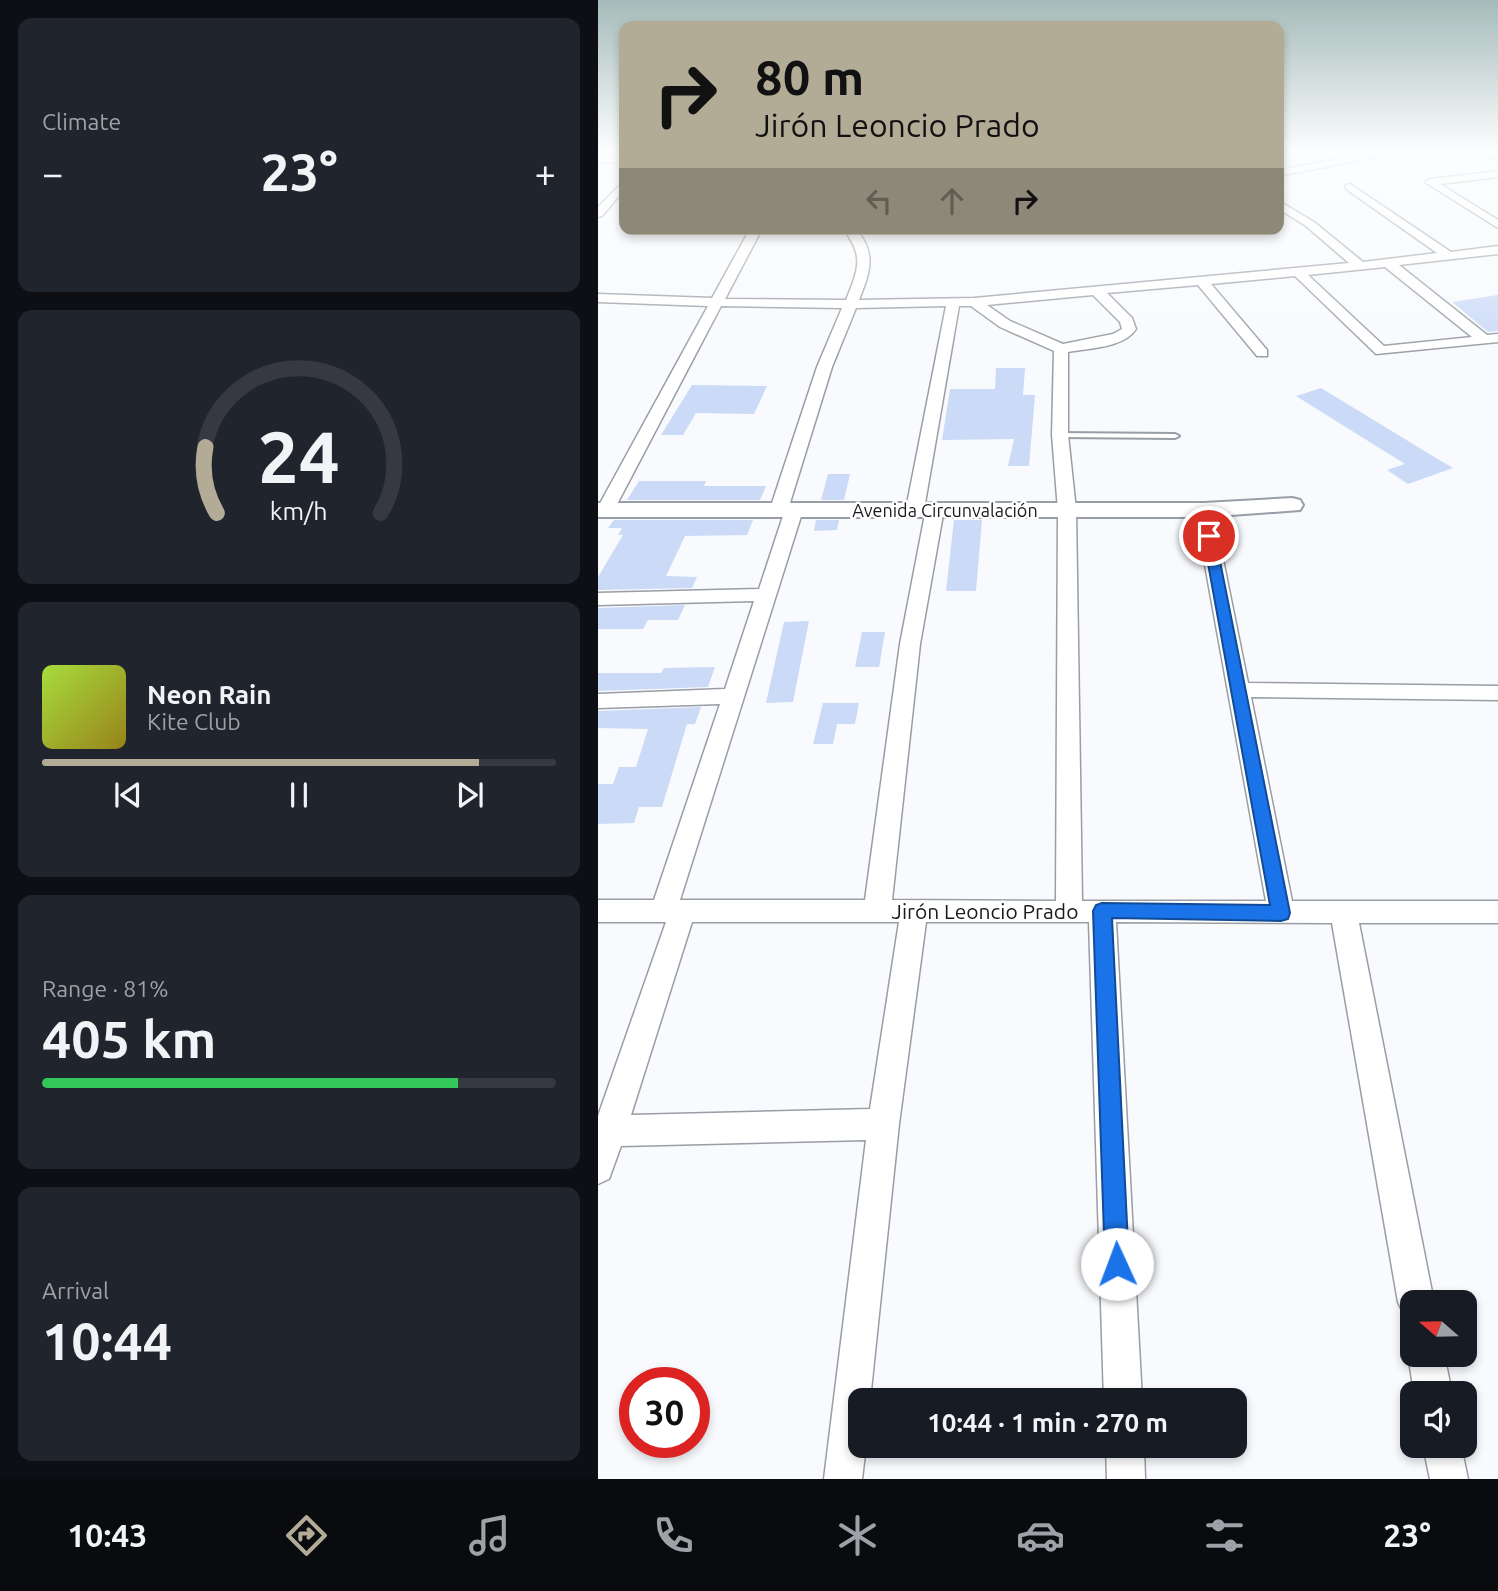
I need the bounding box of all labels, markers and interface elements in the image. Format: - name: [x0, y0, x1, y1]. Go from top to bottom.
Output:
- icon: right: [640, 49, 731, 140]
- text: 80 m: [755, 49, 864, 104]
- text: Jirón Leoncio Prado: [755, 107, 1040, 143]
- text: Climate: [42, 109, 121, 134]
- text: 23°: [260, 143, 338, 201]
- text: −: [42, 152, 63, 194]
- text: +: [535, 152, 556, 194]
- icon: left: [860, 182, 898, 220]
- icon: ahead: [933, 182, 971, 220]
- icon: right: [1006, 182, 1044, 220]
- text: 24: [258, 416, 340, 498]
- text: km/h: [270, 497, 328, 525]
- street label: Avenida Circunvalación: [852, 500, 1038, 520]
- pin: [1179, 506, 1239, 566]
- icon: arrive: [1190, 517, 1228, 555]
- text: Neon Rain: [147, 680, 272, 709]
- text: Kite Club: [147, 709, 241, 734]
- icon: previous: [109, 776, 147, 814]
- icon: pause: [280, 776, 318, 814]
- icon: next: [451, 776, 489, 814]
- street label: Jirón Leoncio Prado: [892, 899, 1078, 923]
- text: Range · 81%: [42, 976, 169, 1001]
- text: 405 km: [42, 1010, 216, 1068]
- position arrow: [1080, 1227, 1154, 1301]
- text: Arrival: [42, 1278, 109, 1303]
- north arrow: [1400, 1290, 1476, 1367]
- map controls: [1400, 1290, 1477, 1458]
- text: 10:44: [42, 1312, 172, 1370]
- speed limit sign: 30: [619, 1367, 710, 1458]
- button: sound: [1400, 1381, 1477, 1458]
- text: 10:44 · 1 min · 270 m: [927, 1408, 1168, 1437]
- icon: directions: [282, 1511, 331, 1560]
- icon: music: [465, 1511, 514, 1560]
- icon: phone: [649, 1511, 698, 1560]
- icon: climate: [833, 1511, 882, 1560]
- icon: car: [1016, 1511, 1065, 1560]
- icon: filters: [1200, 1511, 1249, 1560]
- text: 10:43: [67, 1517, 147, 1553]
- text: 23°: [1383, 1517, 1431, 1553]

